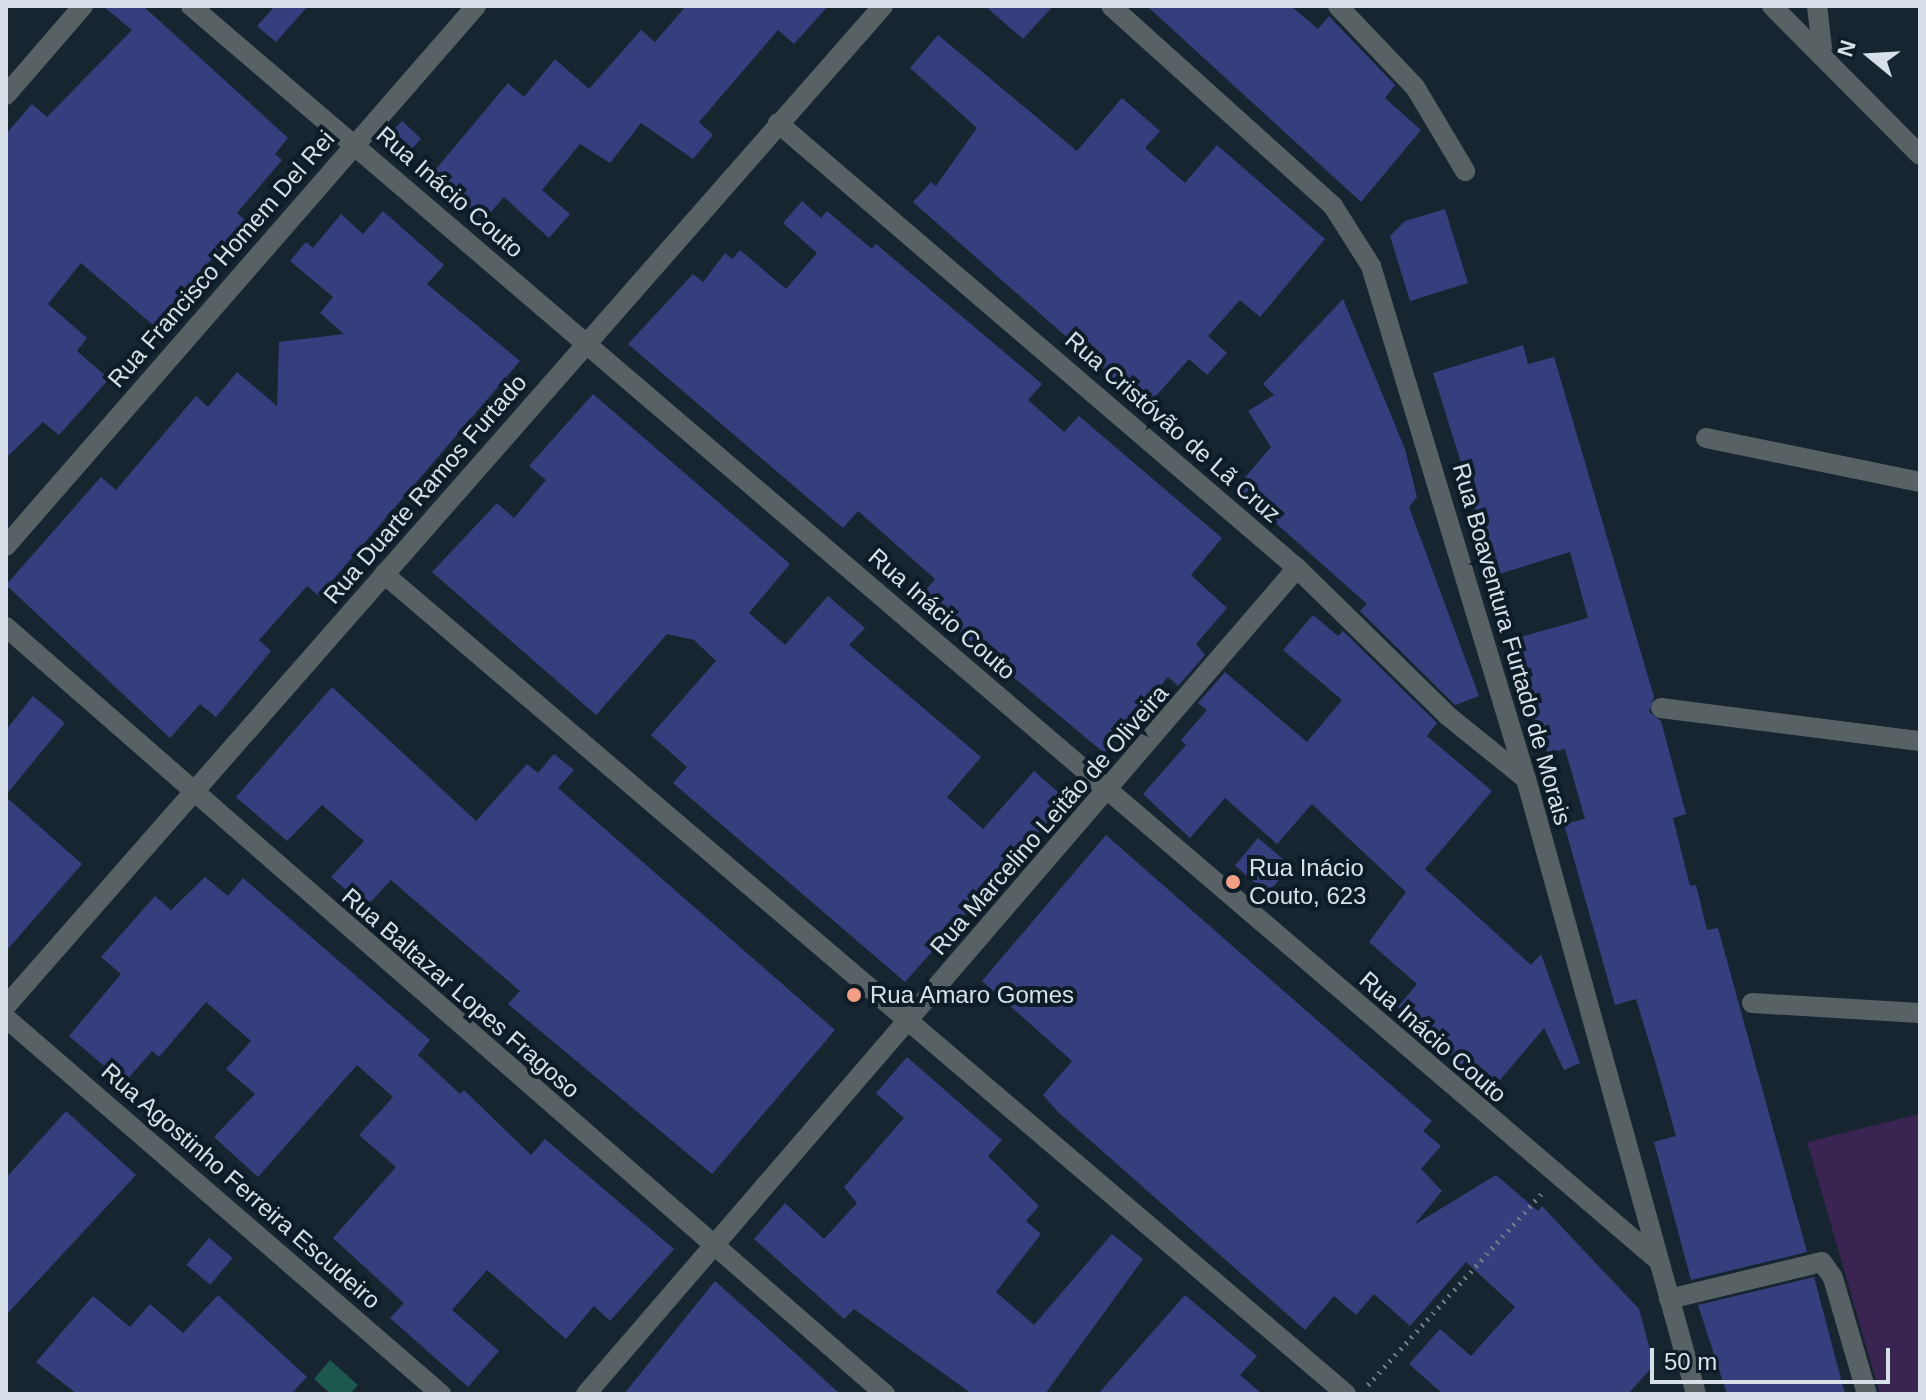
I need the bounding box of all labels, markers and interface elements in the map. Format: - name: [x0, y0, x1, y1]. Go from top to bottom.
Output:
- north arrow: [1830, 16, 1910, 96]
- text: N: [1832, 37, 1861, 60]
- street label: Rua Inácio Couto: [371, 120, 529, 264]
- street label: Rua Francisco Homem Del Rei: [102, 125, 340, 393]
- street label: Rua Cristóvão de Lã Cruz: [1059, 326, 1287, 528]
- street label: Rua Duarte Ramos Furtado: [317, 368, 533, 610]
- street label: Rua Boaventura Furtado de Morais: [1446, 460, 1578, 828]
- street label: Rua Inácio Couto: [863, 542, 1021, 686]
- street label: Rua Marcelino Leitão de Oliveira: [924, 679, 1174, 961]
- place label: Rua Inácio Couto, 623: [1249, 854, 1366, 910]
- marker: Rua Inácio Couto, 623: [1224, 873, 1242, 891]
- street label: Rua Baltazar Lopes Fragoso: [336, 882, 586, 1104]
- street label: Rua Inácio Couto: [1354, 965, 1512, 1109]
- place label: Rua Amaro Gomes: [870, 981, 1075, 1009]
- marker: Rua Amaro Gomes: [845, 986, 863, 1004]
- street label: Rua Agostinho Ferreira Escudeiro: [95, 1057, 387, 1315]
- scale bar: [1654, 1332, 1894, 1382]
- text: 50 m: [1664, 1348, 1717, 1375]

